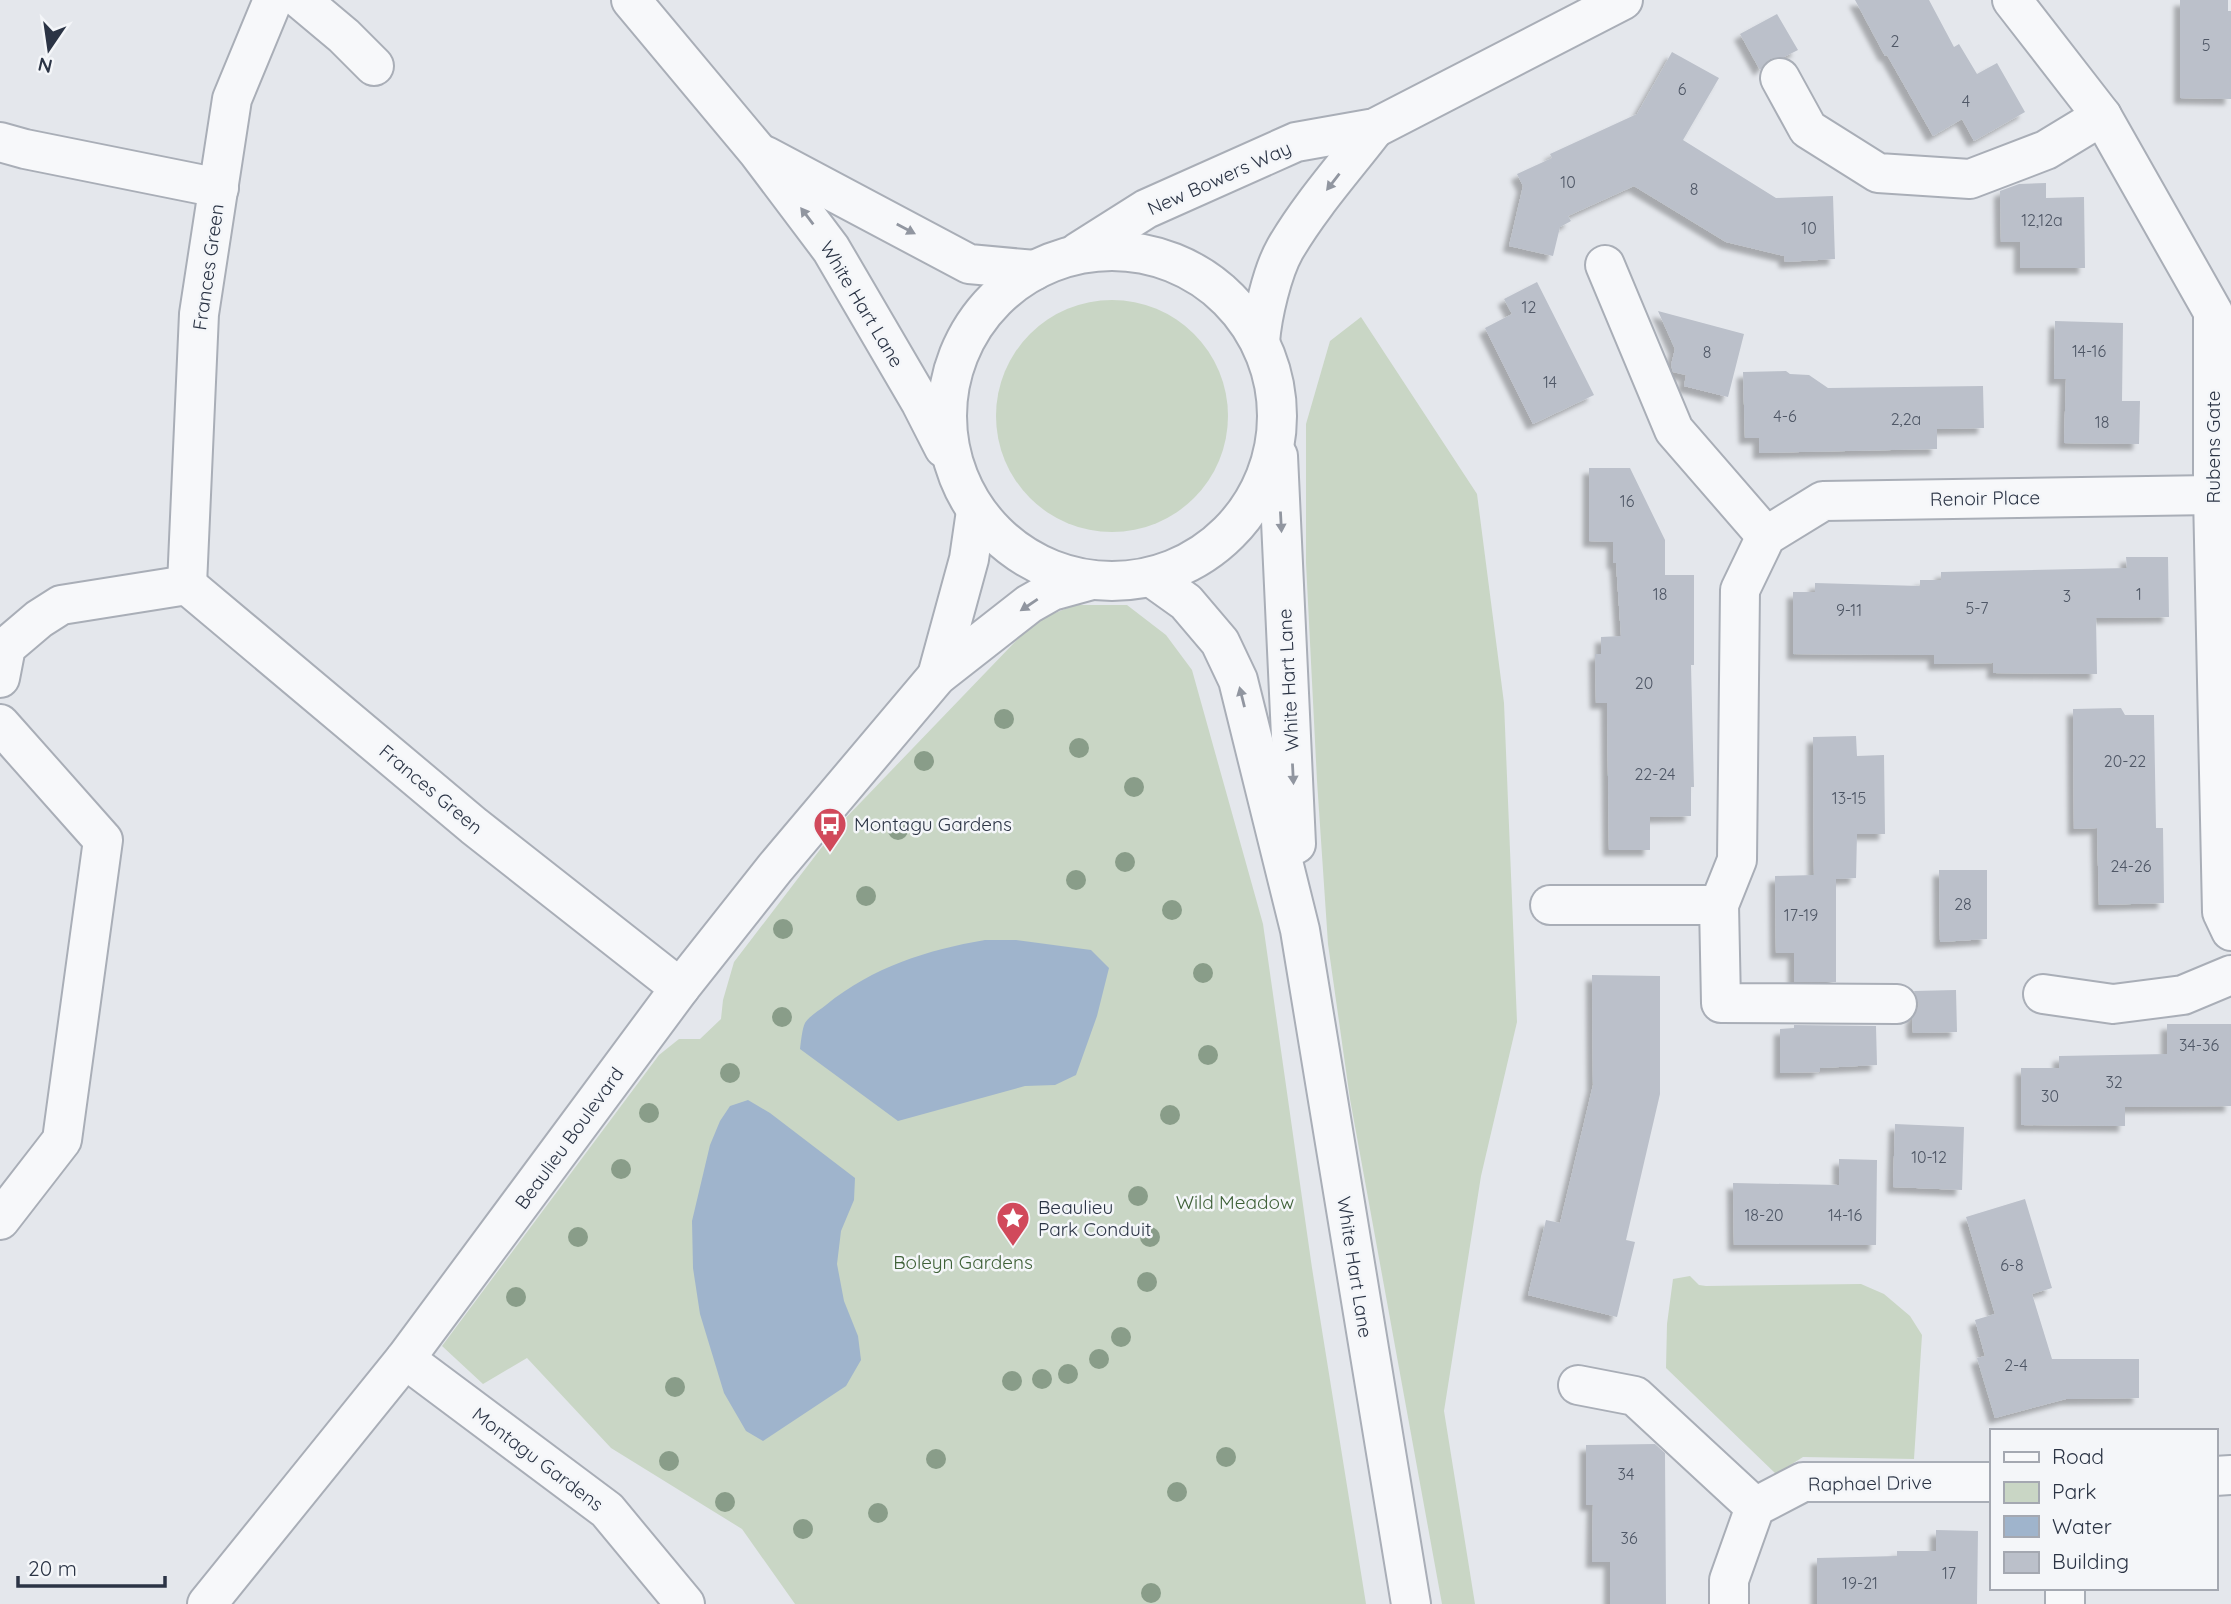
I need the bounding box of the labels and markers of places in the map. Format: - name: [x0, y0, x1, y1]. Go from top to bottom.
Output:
- bus stop icon: Montagu Gardens: [811, 805, 849, 854]
- place label: Montagu Gardens: [854, 812, 1012, 836]
- place label: Beaulieu Park Conduit: [1038, 1195, 1151, 1241]
- place icon: Beaulieu Park Conduit: [994, 1199, 1032, 1248]

